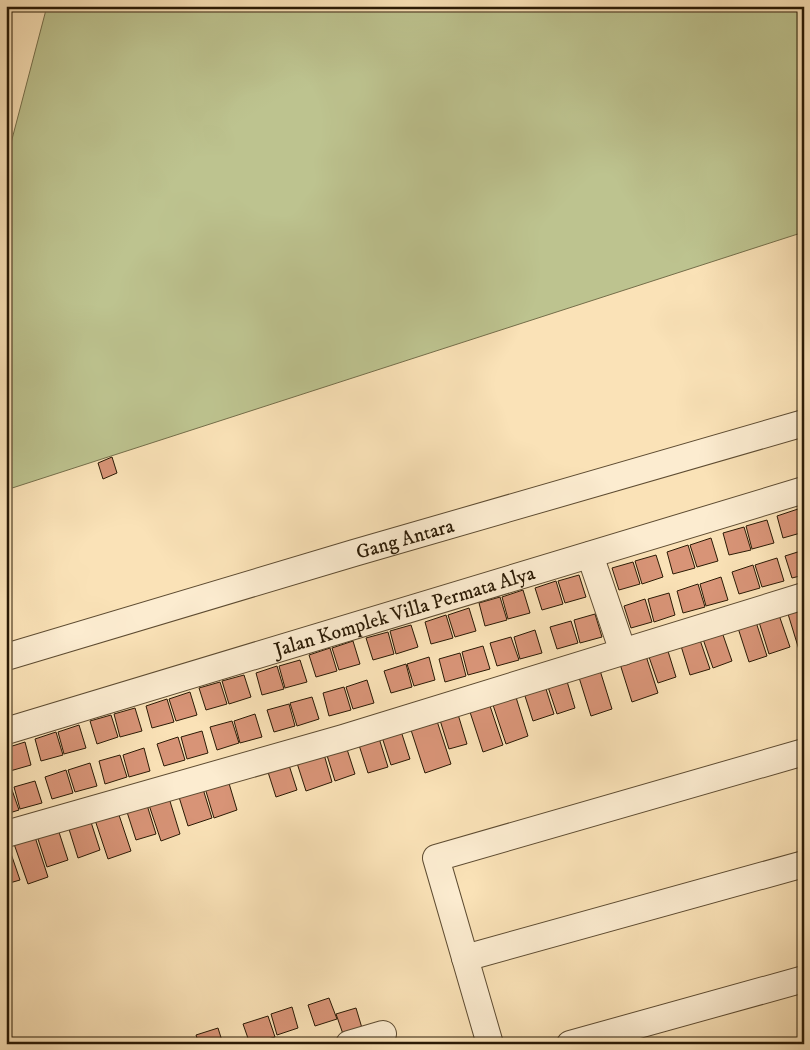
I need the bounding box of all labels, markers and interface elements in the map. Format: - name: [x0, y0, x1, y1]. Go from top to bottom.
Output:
- street label: Gang Antara: [353, 514, 458, 566]
- street label: Jalan Komplek Villa Permata Alya: [269, 561, 539, 664]

